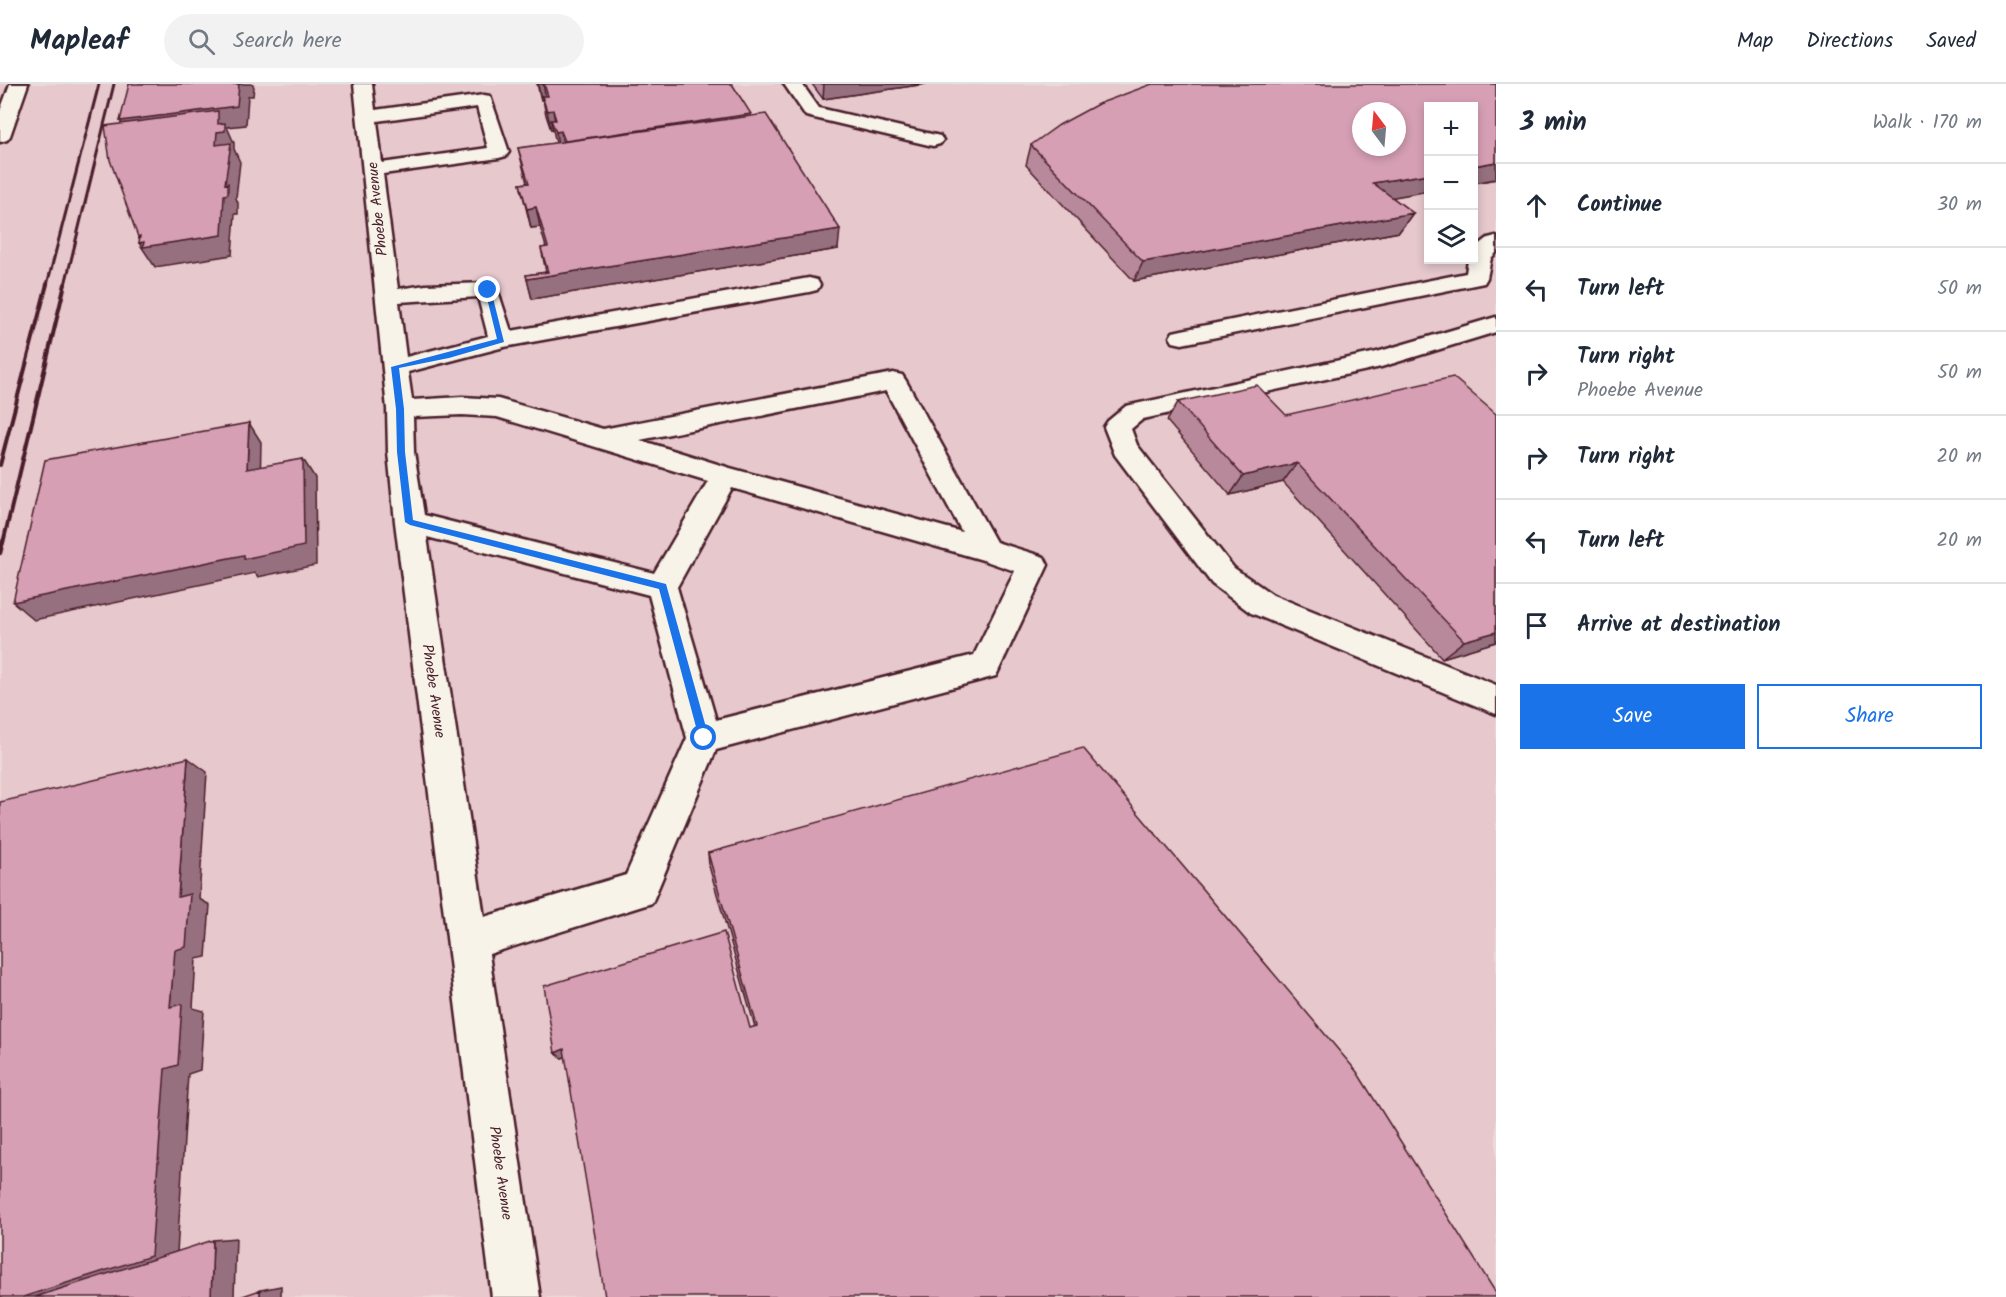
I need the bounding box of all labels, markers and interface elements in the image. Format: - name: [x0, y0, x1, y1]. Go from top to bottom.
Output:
- search box: [164, 14, 584, 68]
- text: Mapleaf: [30, 19, 128, 64]
- text: Search here: [233, 24, 342, 59]
- icon: search: [185, 25, 218, 58]
- text: Map: [1737, 25, 1773, 58]
- text: Directions: [1806, 25, 1893, 58]
- text: Saved: [1926, 25, 1976, 58]
- north arrow: [1352, 102, 1406, 156]
- map controls: [1424, 102, 1478, 264]
- button: +: [1424, 102, 1478, 156]
- text: 3 min: [1520, 102, 1587, 144]
- text: Walk · 170 m: [1872, 107, 1982, 139]
- button: −: [1424, 156, 1478, 210]
- street label: Phoebe Avenue: [361, 160, 395, 257]
- text: Continue: [1577, 188, 1662, 223]
- icon: ahead: [1520, 189, 1553, 222]
- text: 30 m: [1937, 189, 1982, 221]
- button: layers: [1424, 210, 1478, 264]
- text: Turn left: [1577, 272, 1664, 307]
- icon: left: [1520, 273, 1553, 306]
- text: 50 m: [1937, 273, 1982, 305]
- route end: [474, 276, 500, 302]
- text: Turn right: [1577, 340, 1675, 375]
- icon: right: [1520, 357, 1553, 390]
- text: 50 m: [1937, 357, 1982, 389]
- text: Phoebe Avenue: [1577, 375, 1703, 407]
- text: Turn right: [1577, 440, 1675, 475]
- icon: right: [1520, 441, 1553, 474]
- text: 20 m: [1936, 441, 1982, 473]
- text: Turn left: [1577, 524, 1664, 559]
- icon: left: [1520, 525, 1553, 558]
- text: 20 m: [1936, 525, 1982, 557]
- text: Arrive at destination: [1577, 608, 1780, 643]
- icon: arrive: [1520, 609, 1553, 642]
- street label: Phoebe Avenue: [415, 643, 451, 740]
- button: Save: [1520, 684, 1745, 749]
- button: Share: [1757, 684, 1982, 749]
- route start: [690, 724, 716, 750]
- street label: Phoebe Avenue: [482, 1125, 518, 1222]

